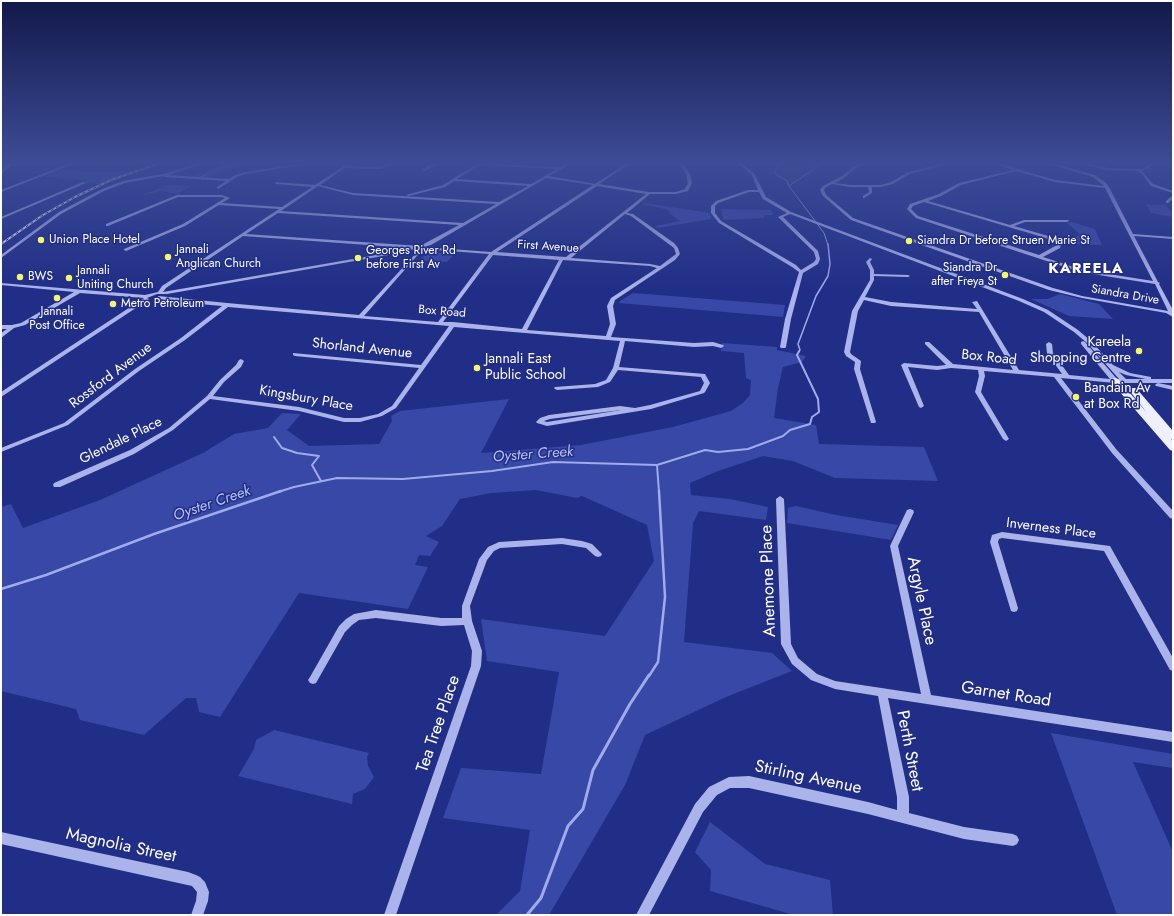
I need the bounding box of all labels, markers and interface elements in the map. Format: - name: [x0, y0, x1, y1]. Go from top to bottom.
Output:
- place label: Union Place Hotel: [49, 233, 140, 247]
- place label: Siandra Dr before Struen Marie St: [917, 234, 1090, 248]
- marker: Union Place Hotel: [36, 235, 46, 245]
- marker: Siandra Dr before Struen Marie St: [904, 236, 914, 246]
- street label: First Avenue: [517, 238, 579, 256]
- place label: Jannali Anglican Church: [176, 243, 261, 271]
- place label: Georges River Rd before First Av: [366, 244, 456, 272]
- marker: Jannali Anglican Church: [163, 252, 173, 262]
- marker: Georges River Rd before First Av: [353, 253, 363, 263]
- district label: KAREELA: [1048, 260, 1124, 278]
- place label: Siandra Dr after Freya St: [931, 261, 997, 289]
- place label: Jannali Uniting Church: [77, 264, 153, 292]
- place label: BWS: [28, 270, 53, 284]
- marker: Siandra Dr after Freya St: [1000, 270, 1010, 280]
- marker: BWS: [15, 272, 25, 282]
- marker: Jannali Uniting Church: [64, 273, 74, 283]
- street label: Siandra Drive: [1090, 282, 1160, 308]
- marker: Jannali Post Office: [52, 293, 62, 303]
- place label: Metro Petroleum: [121, 297, 204, 311]
- marker: Metro Petroleum: [108, 299, 118, 309]
- street label: Box Road: [418, 303, 466, 321]
- place label: Jannali Post Office: [29, 305, 85, 333]
- street label: Shorland Avenue: [311, 335, 413, 363]
- place label: Kareela Shopping Centre: [1030, 335, 1131, 368]
- street label: Rossford Avenue: [66, 339, 156, 413]
- marker: Kareela Shopping Centre: [1134, 346, 1144, 356]
- street label: Box Road: [961, 347, 1017, 369]
- place label: Jannali East Public School: [485, 352, 566, 384]
- marker: Jannali East Public School: [472, 363, 482, 373]
- place label: Bandain Av at Box Rd: [1084, 381, 1150, 414]
- street label: Kingsbury Place: [258, 382, 354, 416]
- marker: Bandain Av at Box Rd: [1071, 392, 1081, 402]
- street label: Glendale Place: [77, 414, 165, 468]
- water label: Oyster Creek: [492, 443, 574, 467]
- water label: Oyster Creek: [171, 482, 253, 526]
- street label: Inverness Place: [1005, 515, 1097, 543]
- street label: Anemone Place: [757, 524, 781, 638]
- street label: Argyle Place: [902, 555, 940, 647]
- street label: Tea Tree Place: [413, 673, 465, 775]
- street label: Garnet Road: [960, 678, 1052, 712]
- street label: Perth Street: [891, 709, 927, 793]
- street label: Stirling Avenue: [753, 757, 863, 799]
- street label: Magnolia Street: [64, 824, 178, 868]

